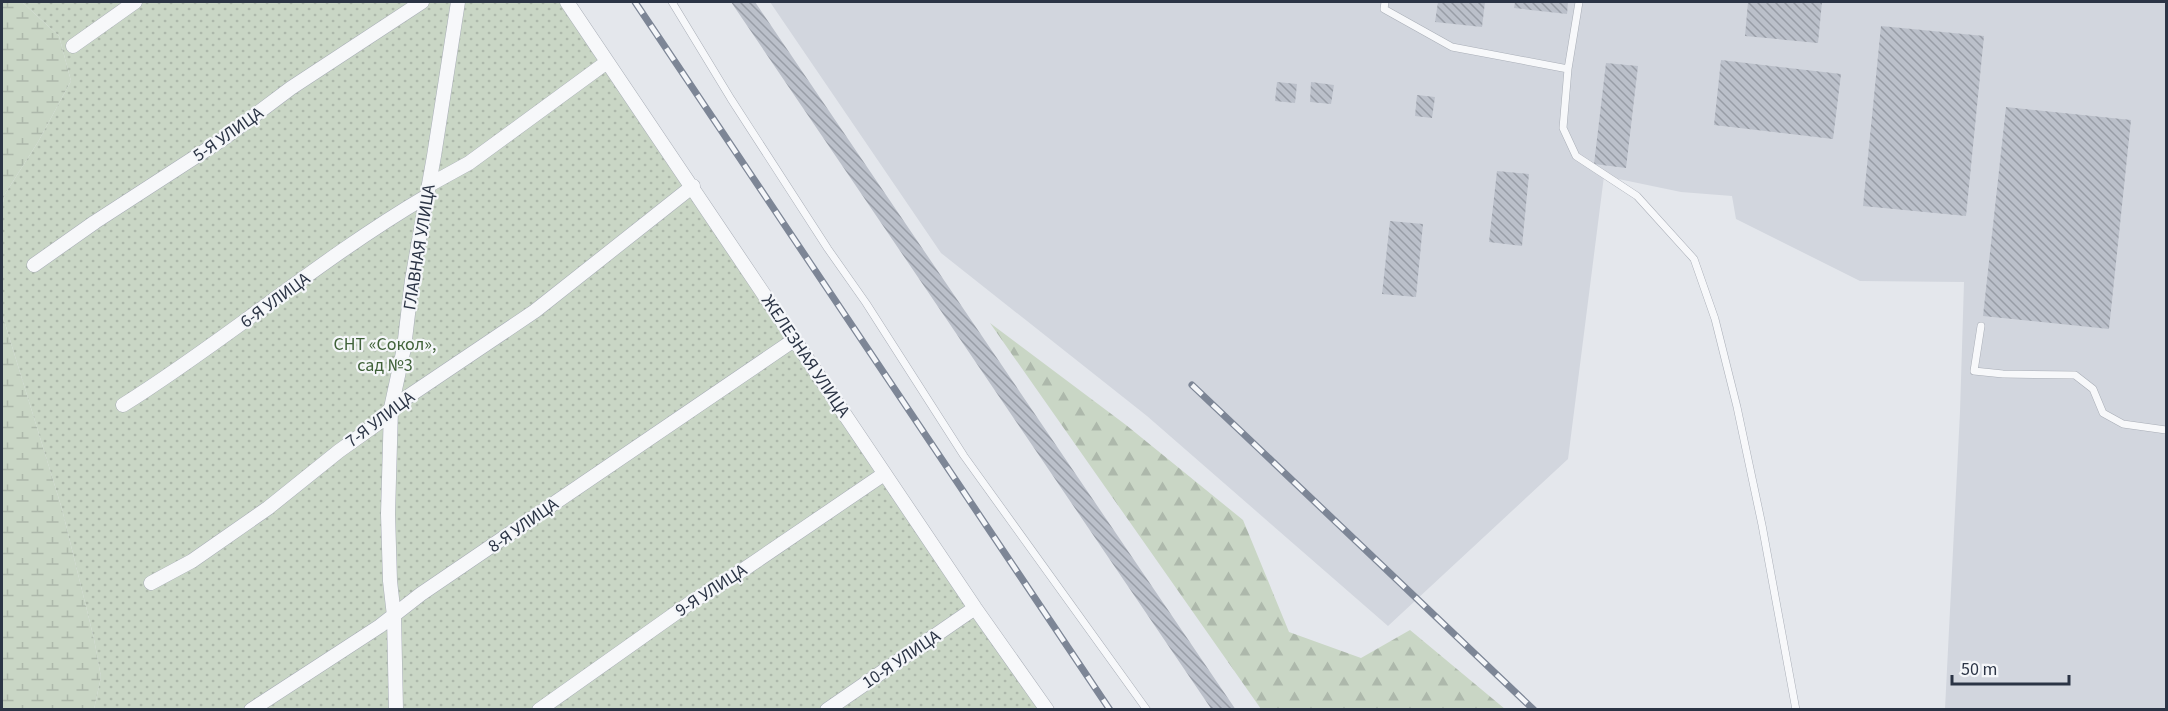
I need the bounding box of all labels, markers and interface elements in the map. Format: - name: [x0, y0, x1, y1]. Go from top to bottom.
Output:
- street label: 5-Я УЛИЦА: [188, 101, 269, 168]
- street label: ГЛАВНАЯ УЛИЦА: [397, 182, 442, 312]
- street label: 6-Я УЛИЦА: [235, 266, 316, 334]
- street label: ЖЕЛЕЗНАЯ УЛИЦА: [755, 290, 856, 423]
- park label: СНТ «Сокол», сад №3: [333, 332, 437, 378]
- street label: 7-Я УЛИЦА: [340, 385, 420, 454]
- street label: 8-Я УЛИЦА: [483, 492, 564, 559]
- street label: 9-Я УЛИЦА: [671, 558, 752, 623]
- street label: 10-Я УЛИЦА: [857, 624, 946, 695]
- scale bar: [1952, 648, 2069, 686]
- text: 50 m: [1961, 657, 1997, 682]

